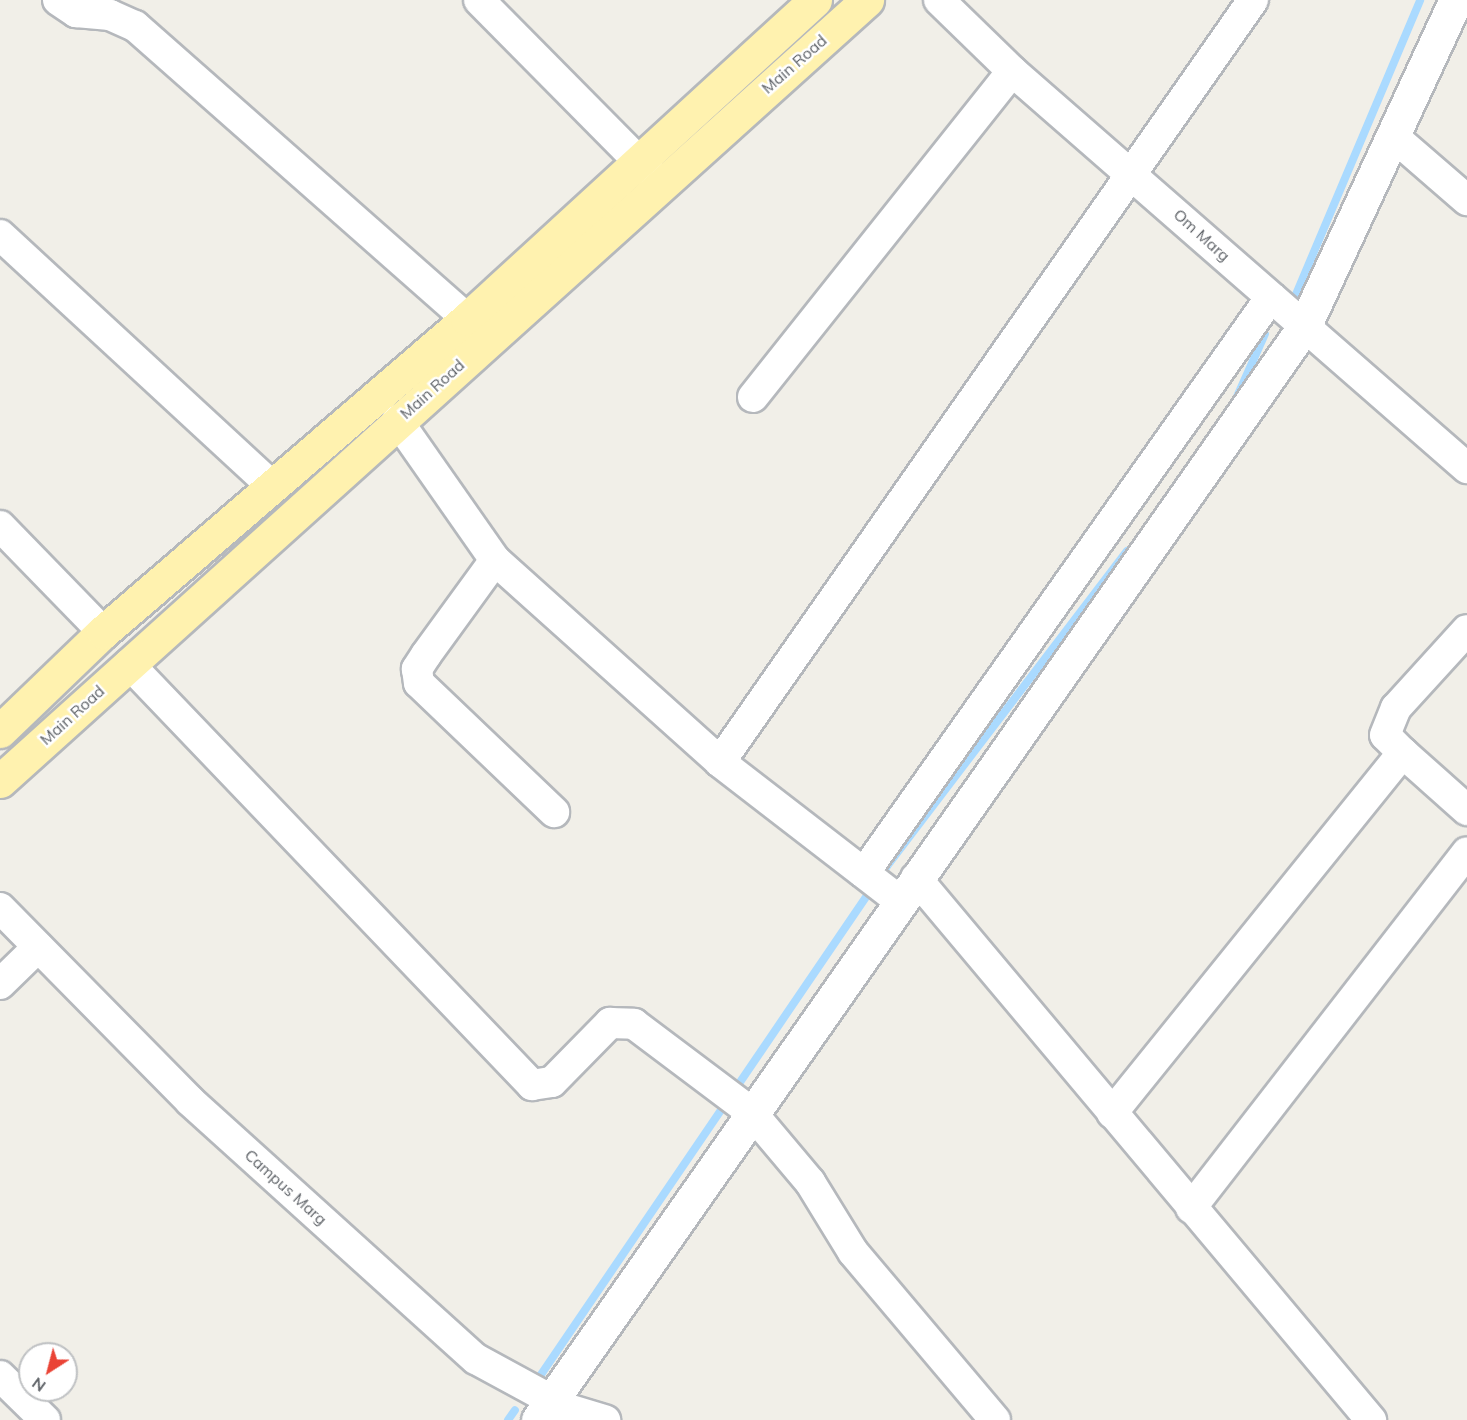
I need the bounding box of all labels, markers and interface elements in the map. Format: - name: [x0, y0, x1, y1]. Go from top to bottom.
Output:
- street label: Main Road: [758, 31, 830, 97]
- street label: Om Marg: [1170, 205, 1234, 265]
- street label: Main Road: [396, 355, 468, 423]
- street label: Main Road: [36, 681, 108, 749]
- street label: Campus Marg: [241, 1145, 331, 1229]
- north arrow: [18, 1342, 78, 1402]
- text: N: [28, 1373, 49, 1397]

